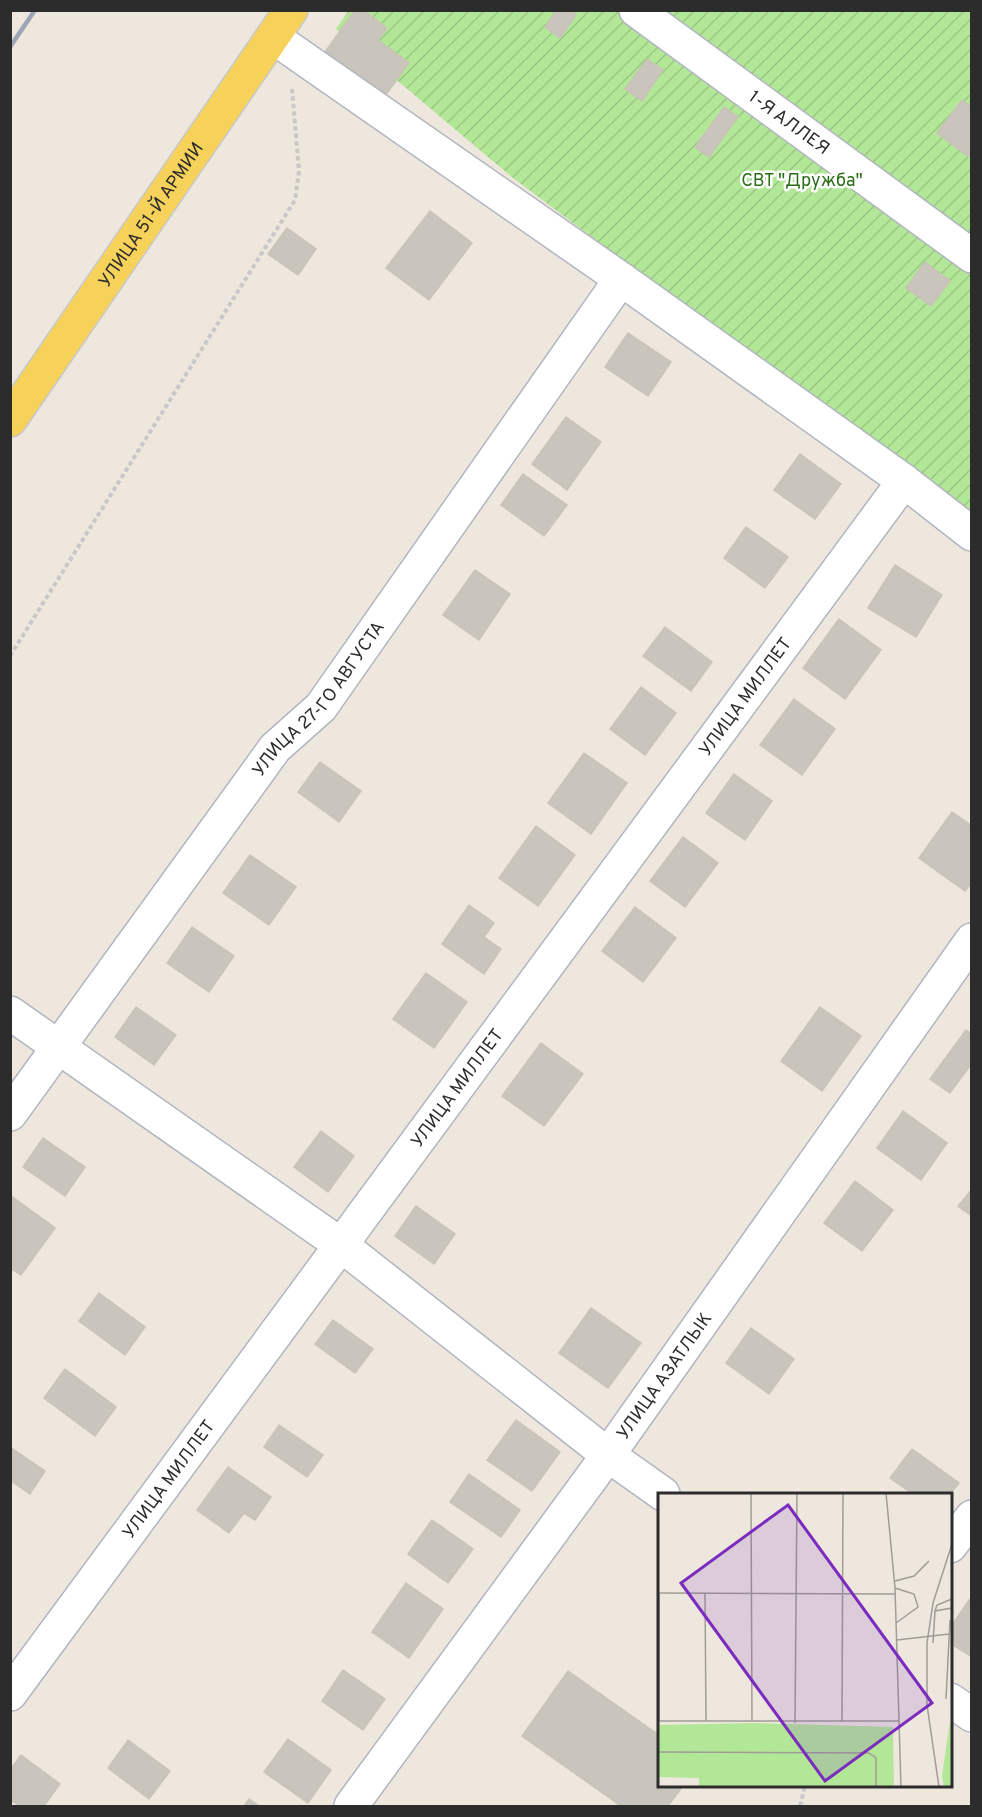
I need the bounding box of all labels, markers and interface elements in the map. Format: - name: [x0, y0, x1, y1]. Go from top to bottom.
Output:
- street label: 1-Я АЛЛЕЯ: [743, 86, 833, 161]
- street label: УЛИЦА 51-Й АРМИИ: [94, 139, 210, 292]
- park label: СВТ "Дружба": [741, 170, 863, 193]
- street label: УЛИЦА 27-ГО АВГУСТА: [248, 617, 391, 781]
- street label: УЛИЦА МИЛЛЕТ: [695, 634, 798, 761]
- street label: УЛИЦА МИЛЛЕТ: [407, 1025, 509, 1153]
- street label: УЛИЦА АЗАТЛЫК: [612, 1309, 718, 1445]
- street label: УЛИЦА МИЛЛЕТ: [118, 1416, 221, 1544]
- inset map: [658, 1493, 952, 1787]

